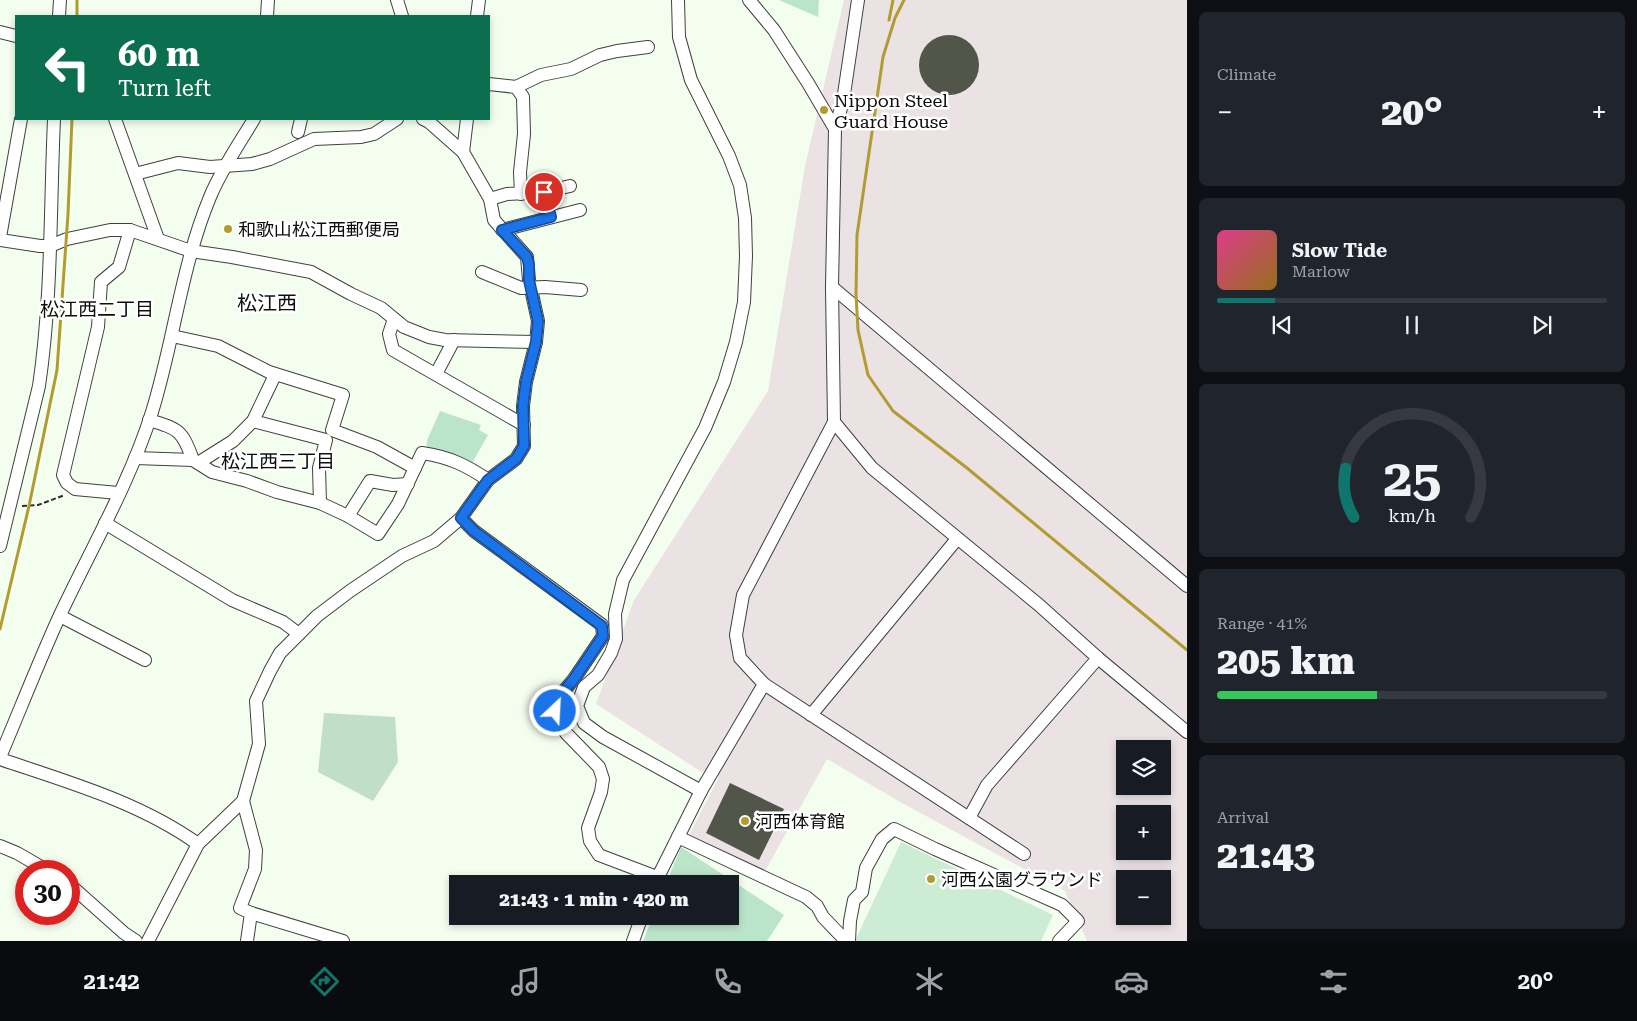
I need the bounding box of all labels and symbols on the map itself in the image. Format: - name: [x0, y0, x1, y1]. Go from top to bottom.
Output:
- place label: Nippon Steel Guard House: [834, 90, 948, 132]
- marker: Nippon Steel Guard House: [818, 104, 830, 116]
- pin: [523, 171, 565, 213]
- place label: 和歌山松江西郵便局: [238, 219, 400, 240]
- marker: 和歌山松江西郵便局: [222, 223, 234, 235]
- district label: 松江西: [237, 291, 297, 315]
- district label: 松江西二丁目: [40, 298, 154, 321]
- district label: 松江西三丁目: [221, 450, 335, 473]
- position arrow: [528, 684, 580, 736]
- place label: 河西体育館: [755, 811, 845, 832]
- marker: 河西体育館: [739, 815, 751, 827]
- speed limit sign: 30: [15, 860, 80, 925]
- place label: 河西公園グラウンド: [941, 869, 1103, 890]
- marker: 河西公園グラウンド: [925, 873, 937, 885]

